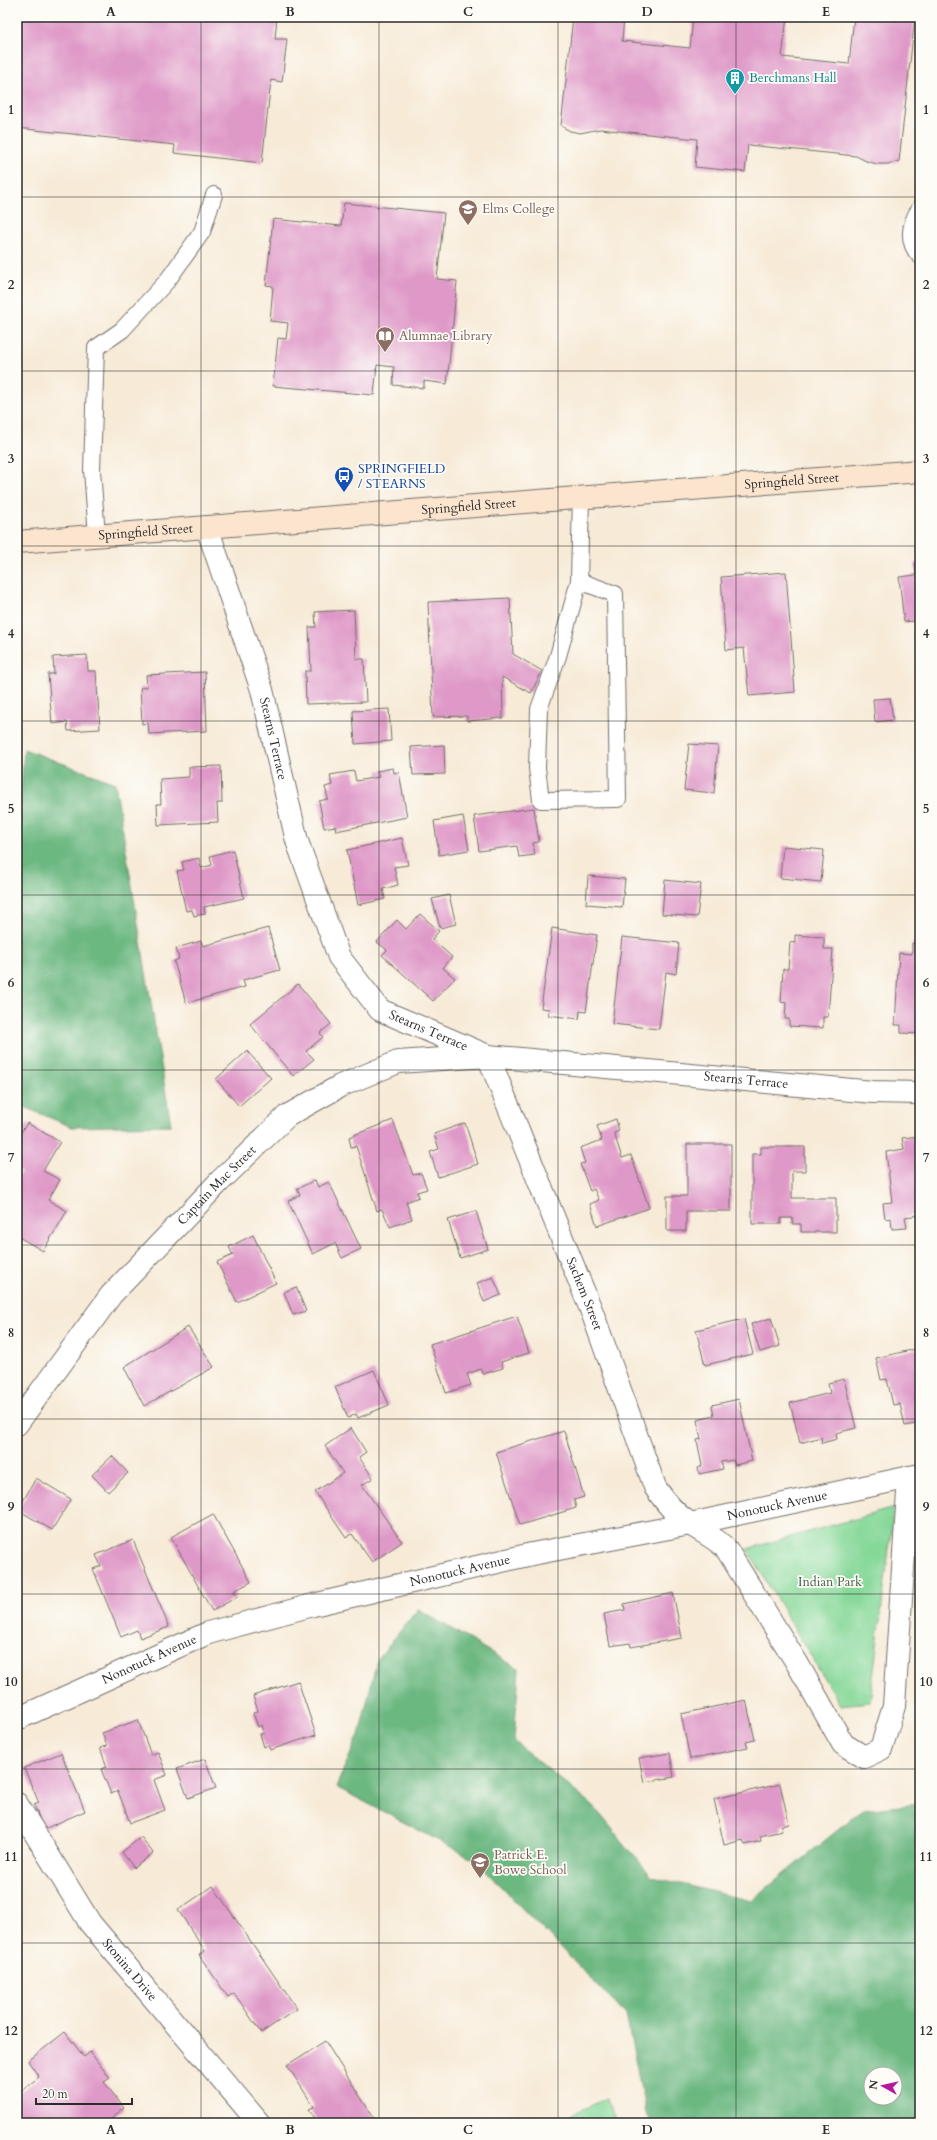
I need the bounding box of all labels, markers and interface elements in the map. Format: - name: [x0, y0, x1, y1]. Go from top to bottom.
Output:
- text: A: [106, 3, 116, 21]
- text: B: [285, 3, 295, 21]
- text: C: [463, 3, 473, 21]
- text: D: [641, 3, 653, 21]
- text: E: [822, 3, 830, 21]
- building icon: Berchmans Hall: [724, 67, 746, 95]
- place label: Berchmans Hall: [749, 69, 837, 87]
- text: 1: [8, 101, 14, 119]
- text: 1: [923, 101, 929, 119]
- school or university icon: Elms College: [457, 198, 479, 226]
- place label: Elms College: [482, 200, 555, 218]
- text: 2: [8, 276, 15, 294]
- text: 2: [923, 276, 930, 294]
- library icon: Alumnae Library: [374, 325, 396, 353]
- place label: Alumnae Library: [399, 327, 493, 345]
- text: 3: [8, 450, 15, 468]
- text: 3: [923, 450, 930, 468]
- place label: SPRINGFIELD / STEARNS: [358, 460, 445, 493]
- bus stop icon: SPRINGFIELD / STEARNS: [333, 465, 355, 493]
- street label: Springfield Street: [744, 468, 840, 494]
- street label: Springfield Street: [421, 494, 517, 519]
- street label: Springfield Street: [98, 519, 194, 545]
- text: 4: [8, 625, 15, 643]
- text: 4: [923, 625, 930, 643]
- street label: Stearns Terrace: [255, 695, 292, 782]
- text: 5: [8, 800, 14, 818]
- text: 5: [923, 800, 929, 818]
- text: 6: [8, 974, 15, 992]
- text: 6: [923, 974, 930, 992]
- street label: Stearns Terrace: [386, 1006, 471, 1055]
- street label: Stearns Terrace: [703, 1067, 789, 1093]
- street label: Captain Mac Street: [173, 1142, 260, 1229]
- text: 7: [8, 1149, 15, 1167]
- text: 7: [923, 1149, 930, 1167]
- street label: Sachem Street: [562, 1255, 607, 1333]
- text: 8: [8, 1324, 14, 1342]
- text: 8: [923, 1324, 929, 1342]
- street label: Nonotuck Avenue: [725, 1486, 829, 1525]
- text: 9: [8, 1498, 15, 1516]
- text: 9: [923, 1498, 930, 1516]
- street label: Nonotuck Avenue: [408, 1550, 512, 1591]
- park label: Indian Park: [798, 1573, 862, 1591]
- street label: Nonotuck Avenue: [99, 1630, 200, 1689]
- text: 10: [4, 1673, 18, 1691]
- text: 10: [919, 1673, 933, 1691]
- place label: Patrick E. Bowe School: [494, 1846, 567, 1879]
- text: 11: [4, 1848, 18, 1866]
- text: 11: [919, 1848, 933, 1866]
- school or university icon: Patrick E. Bowe School: [469, 1851, 491, 1879]
- street label: Stonina Drive: [98, 1935, 161, 2005]
- text: 12: [4, 2022, 18, 2040]
- text: 12: [919, 2022, 933, 2040]
- north arrow: [863, 2066, 903, 2106]
- text: N: [866, 2078, 882, 2090]
- scale bar: [36, 2080, 132, 2106]
- text: 20 m: [42, 2086, 69, 2102]
- text: A: [106, 2121, 116, 2139]
- text: B: [285, 2121, 295, 2139]
- text: C: [463, 2121, 473, 2139]
- text: D: [641, 2121, 653, 2139]
- text: E: [822, 2121, 830, 2139]

